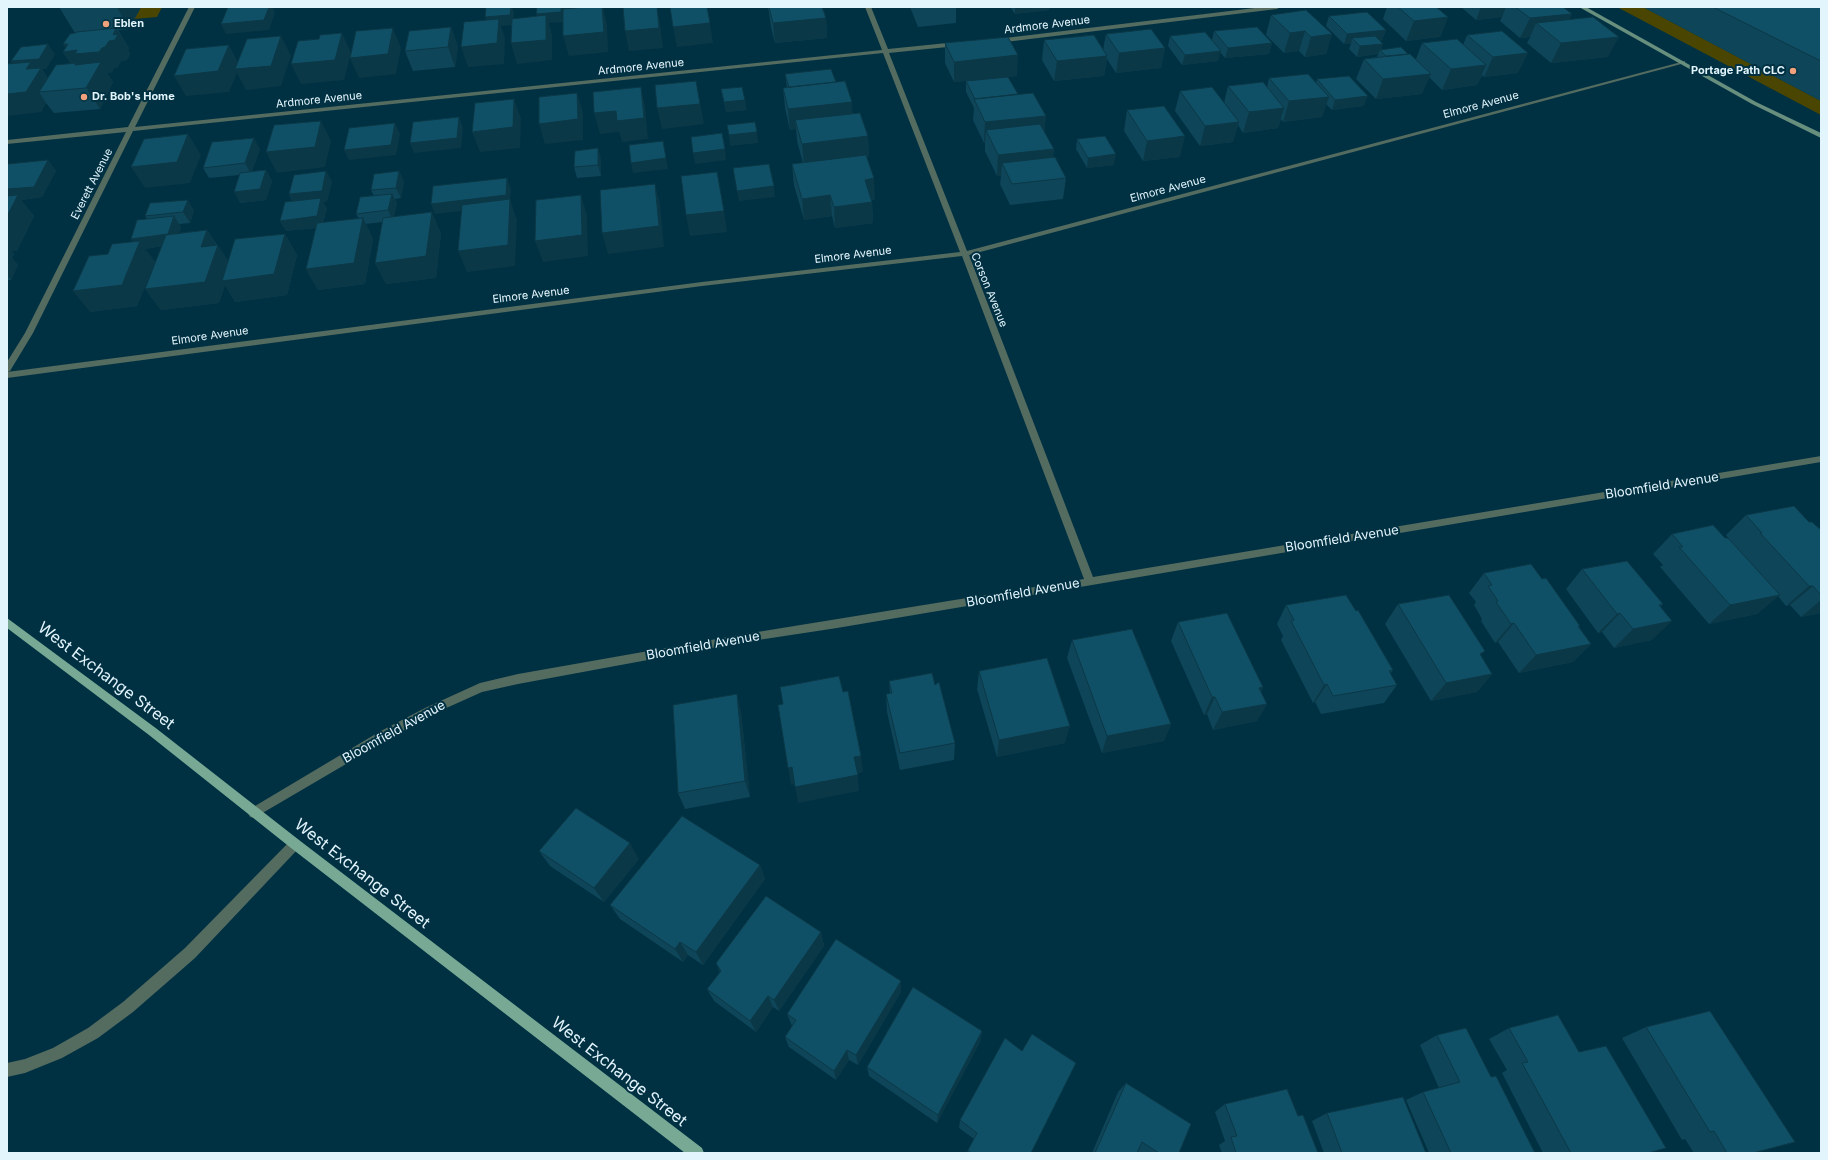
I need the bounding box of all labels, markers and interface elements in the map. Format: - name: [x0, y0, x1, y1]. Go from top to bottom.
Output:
- street label: Ardmore Avenue: [1003, 13, 1091, 37]
- place label: Eblen: [114, 17, 144, 31]
- marker: Eblen: [101, 19, 111, 29]
- street label: Ardmore Avenue: [597, 56, 685, 78]
- place label: Portage Path CLC: [1691, 64, 1785, 78]
- marker: Portage Path CLC: [1788, 66, 1798, 76]
- street label: Ardmore Avenue: [275, 89, 363, 111]
- street label: Elmore Avenue: [1442, 89, 1520, 121]
- place label: Dr. Bob's Home: [92, 90, 175, 104]
- marker: Dr. Bob's Home: [79, 92, 89, 102]
- street label: Everett Avenue: [68, 146, 116, 222]
- street label: Elmore Avenue: [1129, 173, 1207, 205]
- street label: Elmore Avenue: [814, 244, 892, 266]
- street label: Corson Avenue: [968, 251, 1010, 329]
- street label: Elmore Avenue: [492, 284, 570, 306]
- street label: Elmore Avenue: [171, 324, 249, 348]
- street label: Bloomfield Avenue: [1604, 469, 1720, 503]
- street label: Bloomfield Avenue: [1284, 522, 1400, 556]
- street label: Bloomfield Avenue: [965, 575, 1081, 611]
- street label: West Exchange Street: [34, 618, 178, 734]
- street label: Bloomfield Avenue: [645, 628, 761, 664]
- street label: Bloomfield Avenue: [340, 697, 448, 767]
- street label: West Exchange Street: [291, 815, 433, 933]
- street label: West Exchange Street: [548, 1013, 690, 1131]

